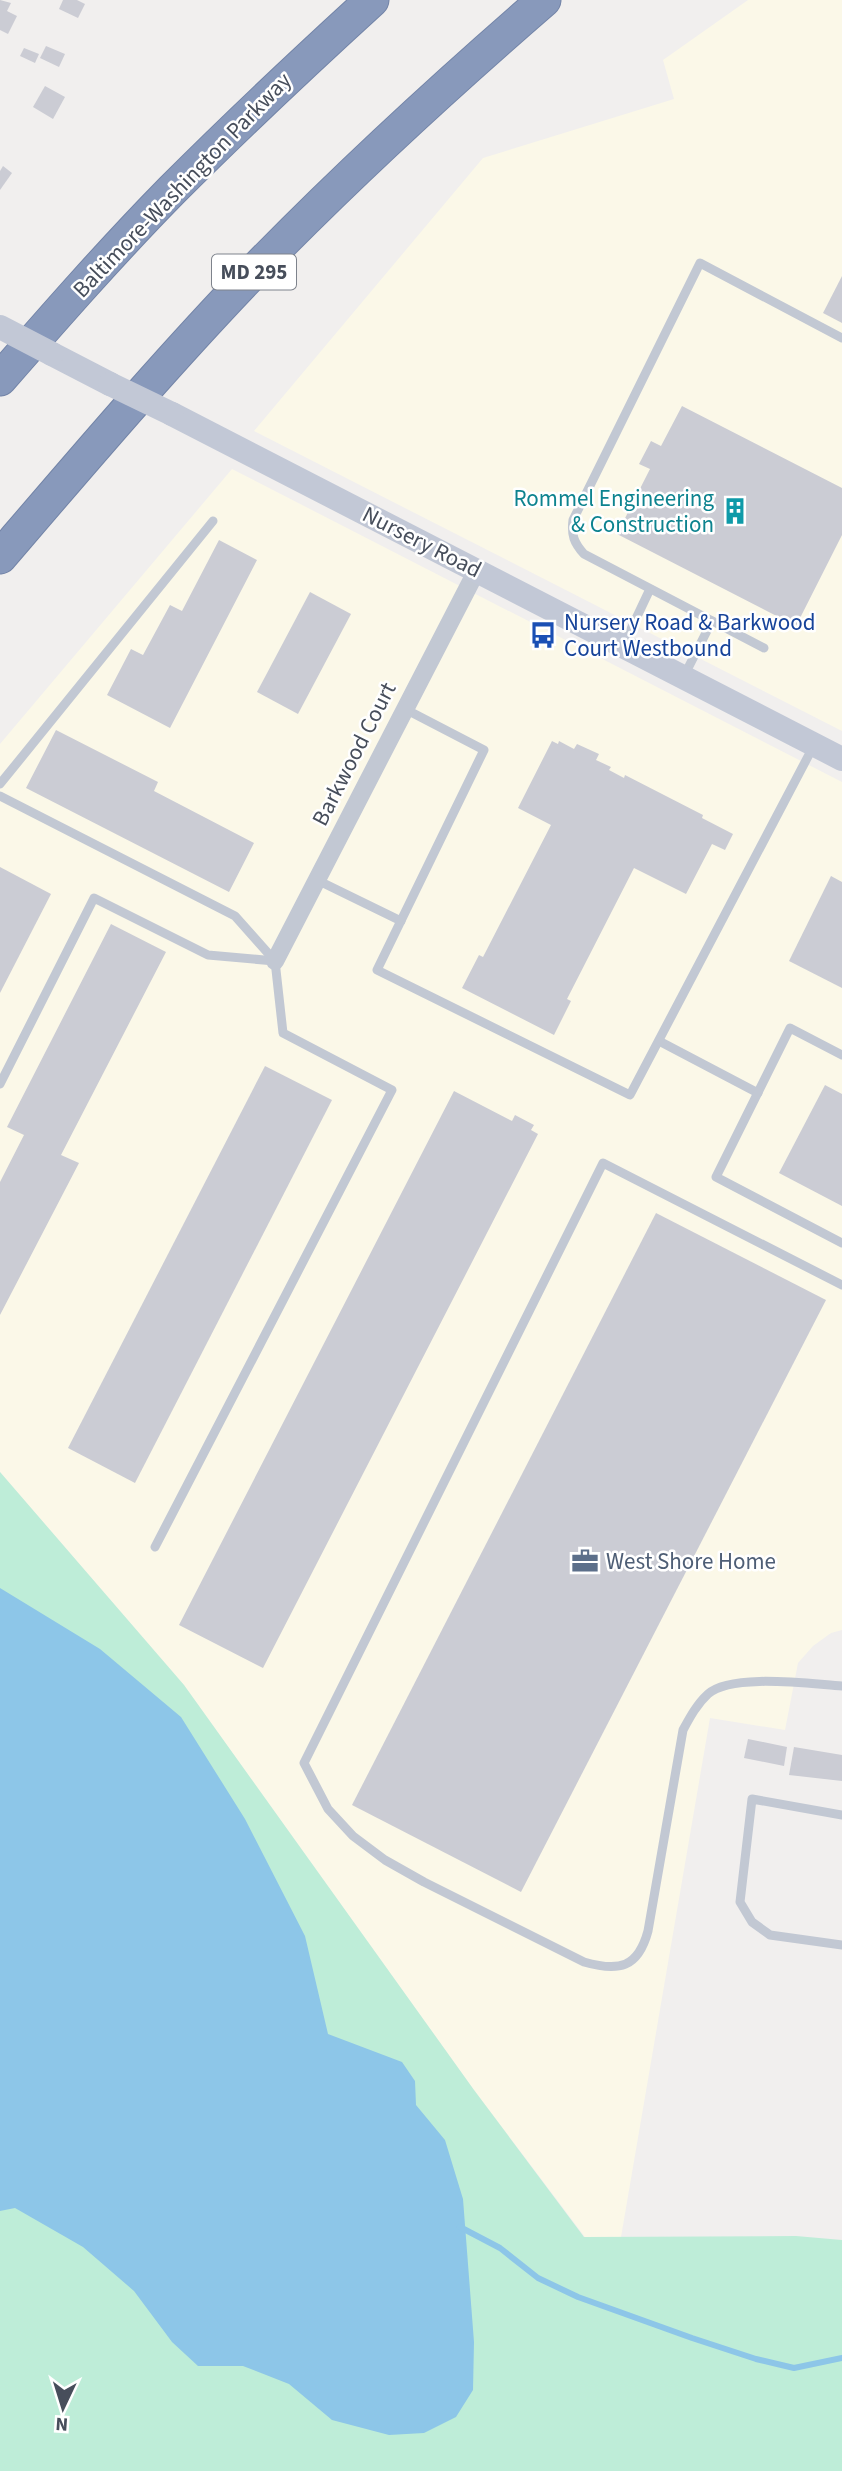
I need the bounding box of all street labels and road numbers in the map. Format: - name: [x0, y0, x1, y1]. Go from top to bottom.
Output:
- street label: Baltimore-Washington Parkway: [65, 65, 299, 305]
- road number: MD 295: [212, 254, 296, 290]
- street label: Nursery Road: [357, 498, 487, 586]
- street label: Barkwood Court: [304, 676, 404, 831]

